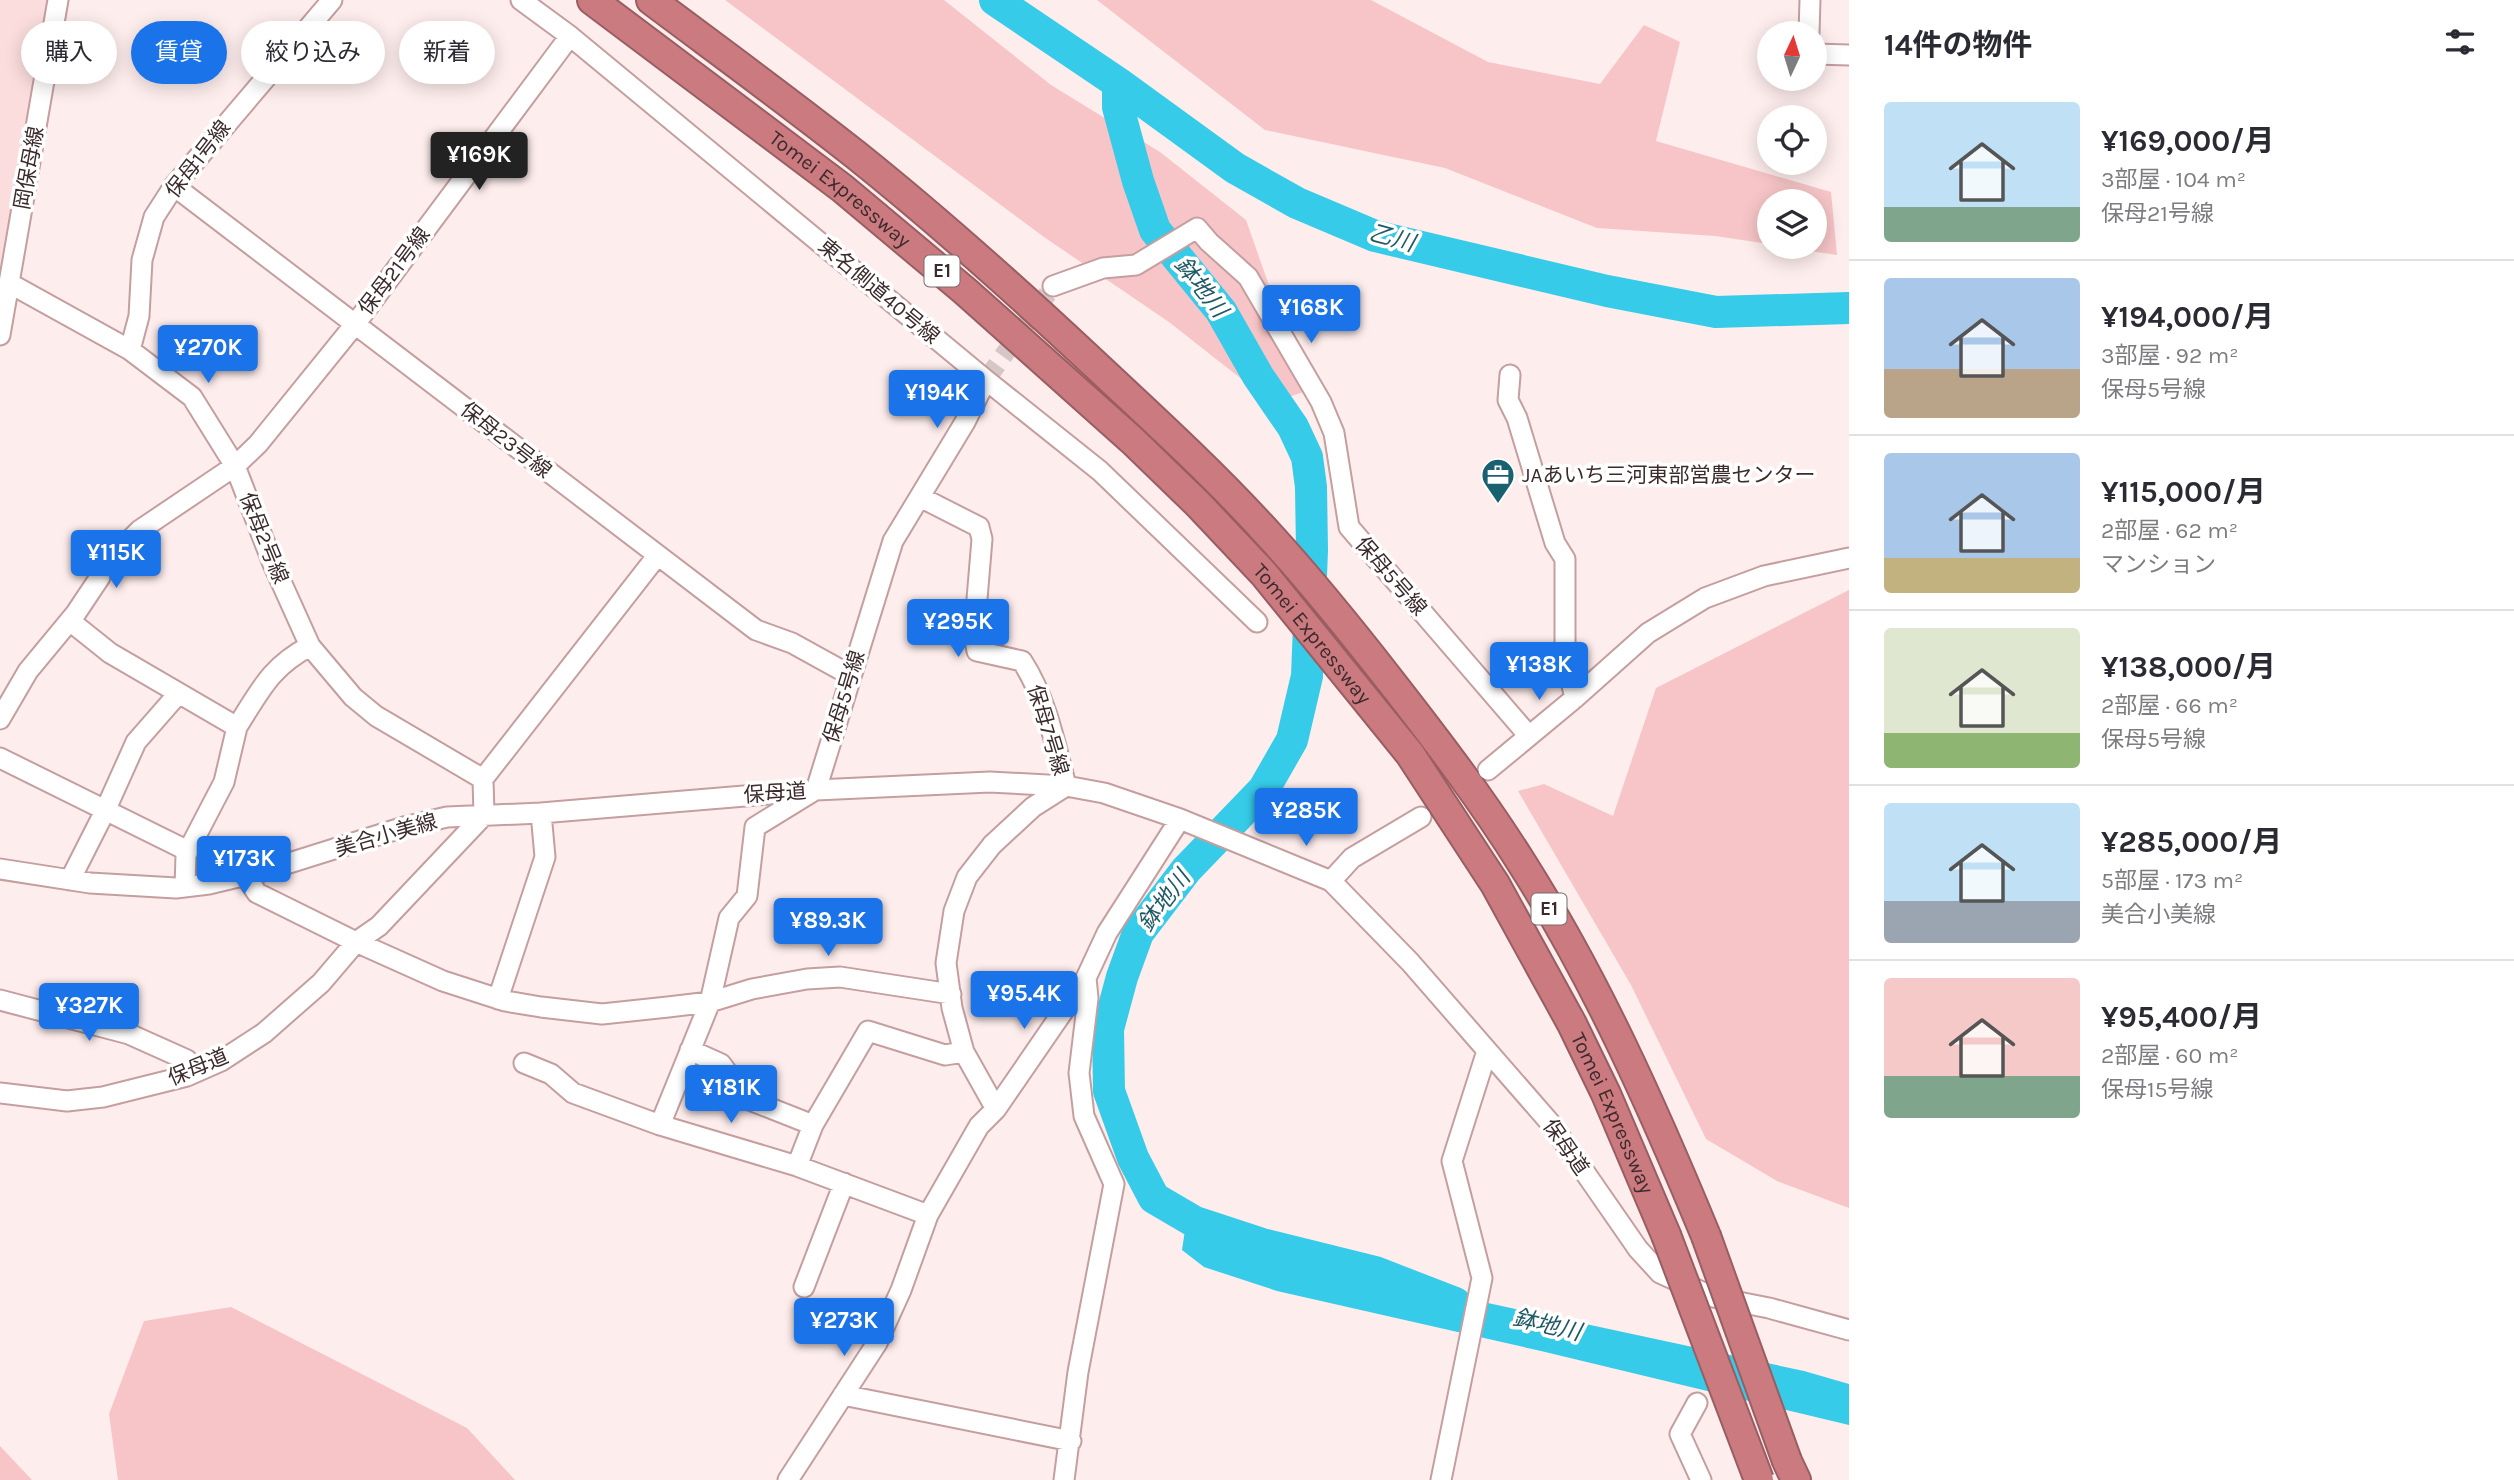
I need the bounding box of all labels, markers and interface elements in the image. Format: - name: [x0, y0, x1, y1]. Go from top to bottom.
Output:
- chip: 購入: [21, 21, 117, 84]
- chip: 賃貸: [131, 21, 227, 84]
- chip: 絞り込み: [241, 21, 385, 84]
- chip: 新着: [399, 21, 495, 84]
- north arrow: [1757, 21, 1827, 91]
- map controls: [1757, 21, 1827, 259]
- icon: filters: [2441, 23, 2479, 61]
- text: 14件の物件: [1884, 27, 2033, 63]
- button: locate: [1757, 105, 1827, 175]
- street label: 保母1号線: [161, 116, 235, 202]
- text: ¥169,000/月: [2101, 123, 2274, 159]
- street label: 岡保母線: [10, 125, 48, 211]
- street label: Tomei Expressway: [765, 126, 916, 253]
- icon: home: [1940, 130, 2024, 214]
- pin: ¥169K: [430, 132, 528, 192]
- text: ¥169K: [447, 141, 511, 168]
- text: 3部屋 · 104 m²: [2101, 166, 2246, 193]
- button: layers: [1757, 189, 1827, 259]
- text: 保母21号線: [2101, 200, 2214, 227]
- water label: 乙川: [1366, 219, 1421, 258]
- street label: 保母21号線: [353, 223, 435, 319]
- street label: 東名側道40号線: [814, 234, 944, 348]
- water label: 鉢地川: [1169, 252, 1235, 325]
- road number: E1: [925, 256, 960, 286]
- pin: ¥168K: [1262, 286, 1360, 345]
- text: ¥168K: [1278, 294, 1344, 321]
- text: ¥194,000/月: [2101, 299, 2274, 335]
- icon: home: [1940, 306, 2024, 390]
- pin: ¥270K: [159, 326, 257, 385]
- text: ¥270K: [174, 334, 242, 361]
- text: 3部屋 · 92 m²: [2101, 342, 2238, 369]
- pin: ¥194K: [888, 370, 986, 430]
- text: 保母5号線: [2101, 376, 2206, 403]
- text: ¥194K: [905, 379, 969, 406]
- street label: 保母23号線: [456, 397, 556, 483]
- office icon: JAあいち三河東部営農センター: [1479, 456, 1517, 505]
- place label: JAあいち三河東部営農センター: [1522, 463, 1816, 487]
- text: ¥115,000/月: [2101, 474, 2266, 510]
- icon: home: [1940, 481, 2024, 565]
- street label: 保母2号線: [235, 489, 293, 587]
- text: 2部屋 · 62 m²: [2101, 517, 2238, 544]
- pin: ¥115K: [67, 530, 165, 590]
- street label: 保母5号線: [1350, 532, 1432, 620]
- text: ¥115K: [87, 539, 145, 566]
- text: マンション: [2101, 551, 2216, 578]
- street label: Tomei Expressway: [1248, 558, 1377, 709]
- pin: ¥295K: [909, 600, 1007, 659]
- text: ¥295K: [923, 608, 993, 635]
- pin: ¥138K: [1490, 642, 1588, 702]
- street label: 保母5号線: [819, 648, 869, 746]
- text: ¥138,000/月: [2101, 649, 2276, 685]
- text: ¥138K: [1506, 651, 1572, 678]
- icon: home: [1940, 656, 2024, 740]
- street label: 保母7号線: [1023, 682, 1073, 778]
- text: 2部屋 · 66 m²: [2101, 692, 2238, 719]
- text: 保母5号線: [2101, 726, 2206, 753]
- street label: 保母道: [743, 779, 807, 807]
- pin: ¥285K: [1257, 788, 1355, 848]
- text: ¥285K: [1271, 797, 1341, 824]
- street label: 美合小美線: [332, 809, 440, 861]
- text: ¥285,000/月: [2101, 824, 2282, 860]
- icon: home: [1940, 831, 2024, 915]
- pin: ¥173K: [195, 836, 293, 896]
- text: ¥173K: [213, 845, 275, 872]
- water label: 鉢地川: [1132, 863, 1197, 937]
- text: 5部屋 · 173 m²: [2101, 867, 2243, 894]
- road number: E1: [1532, 894, 1566, 925]
- pin: ¥89.3K: [771, 898, 885, 958]
- text: 美合小美線: [2101, 901, 2216, 928]
- text: ¥89.3K: [790, 907, 866, 934]
- pin: ¥95.4K: [967, 972, 1081, 1031]
- text: ¥95.4K: [987, 980, 1061, 1007]
- pin: ¥327K: [40, 984, 138, 1043]
- text: ¥327K: [55, 992, 123, 1019]
- text: ¥95,400/月: [2101, 999, 2262, 1035]
- icon: home: [1940, 1006, 2024, 1090]
- street label: Tomei Expressway: [1566, 1029, 1659, 1197]
- text: 2部屋 · 60 m²: [2101, 1042, 2238, 1069]
- street label: 保母道: [164, 1044, 232, 1090]
- pin: ¥181K: [682, 1066, 780, 1125]
- text: ¥181K: [701, 1074, 761, 1101]
- text: 保母15号線: [2101, 1076, 2214, 1103]
- street label: 保母道: [1538, 1114, 1594, 1180]
- pin: ¥273K: [795, 1298, 893, 1358]
- water label: 鉢地川: [1510, 1304, 1587, 1347]
- text: ¥273K: [810, 1307, 878, 1334]

